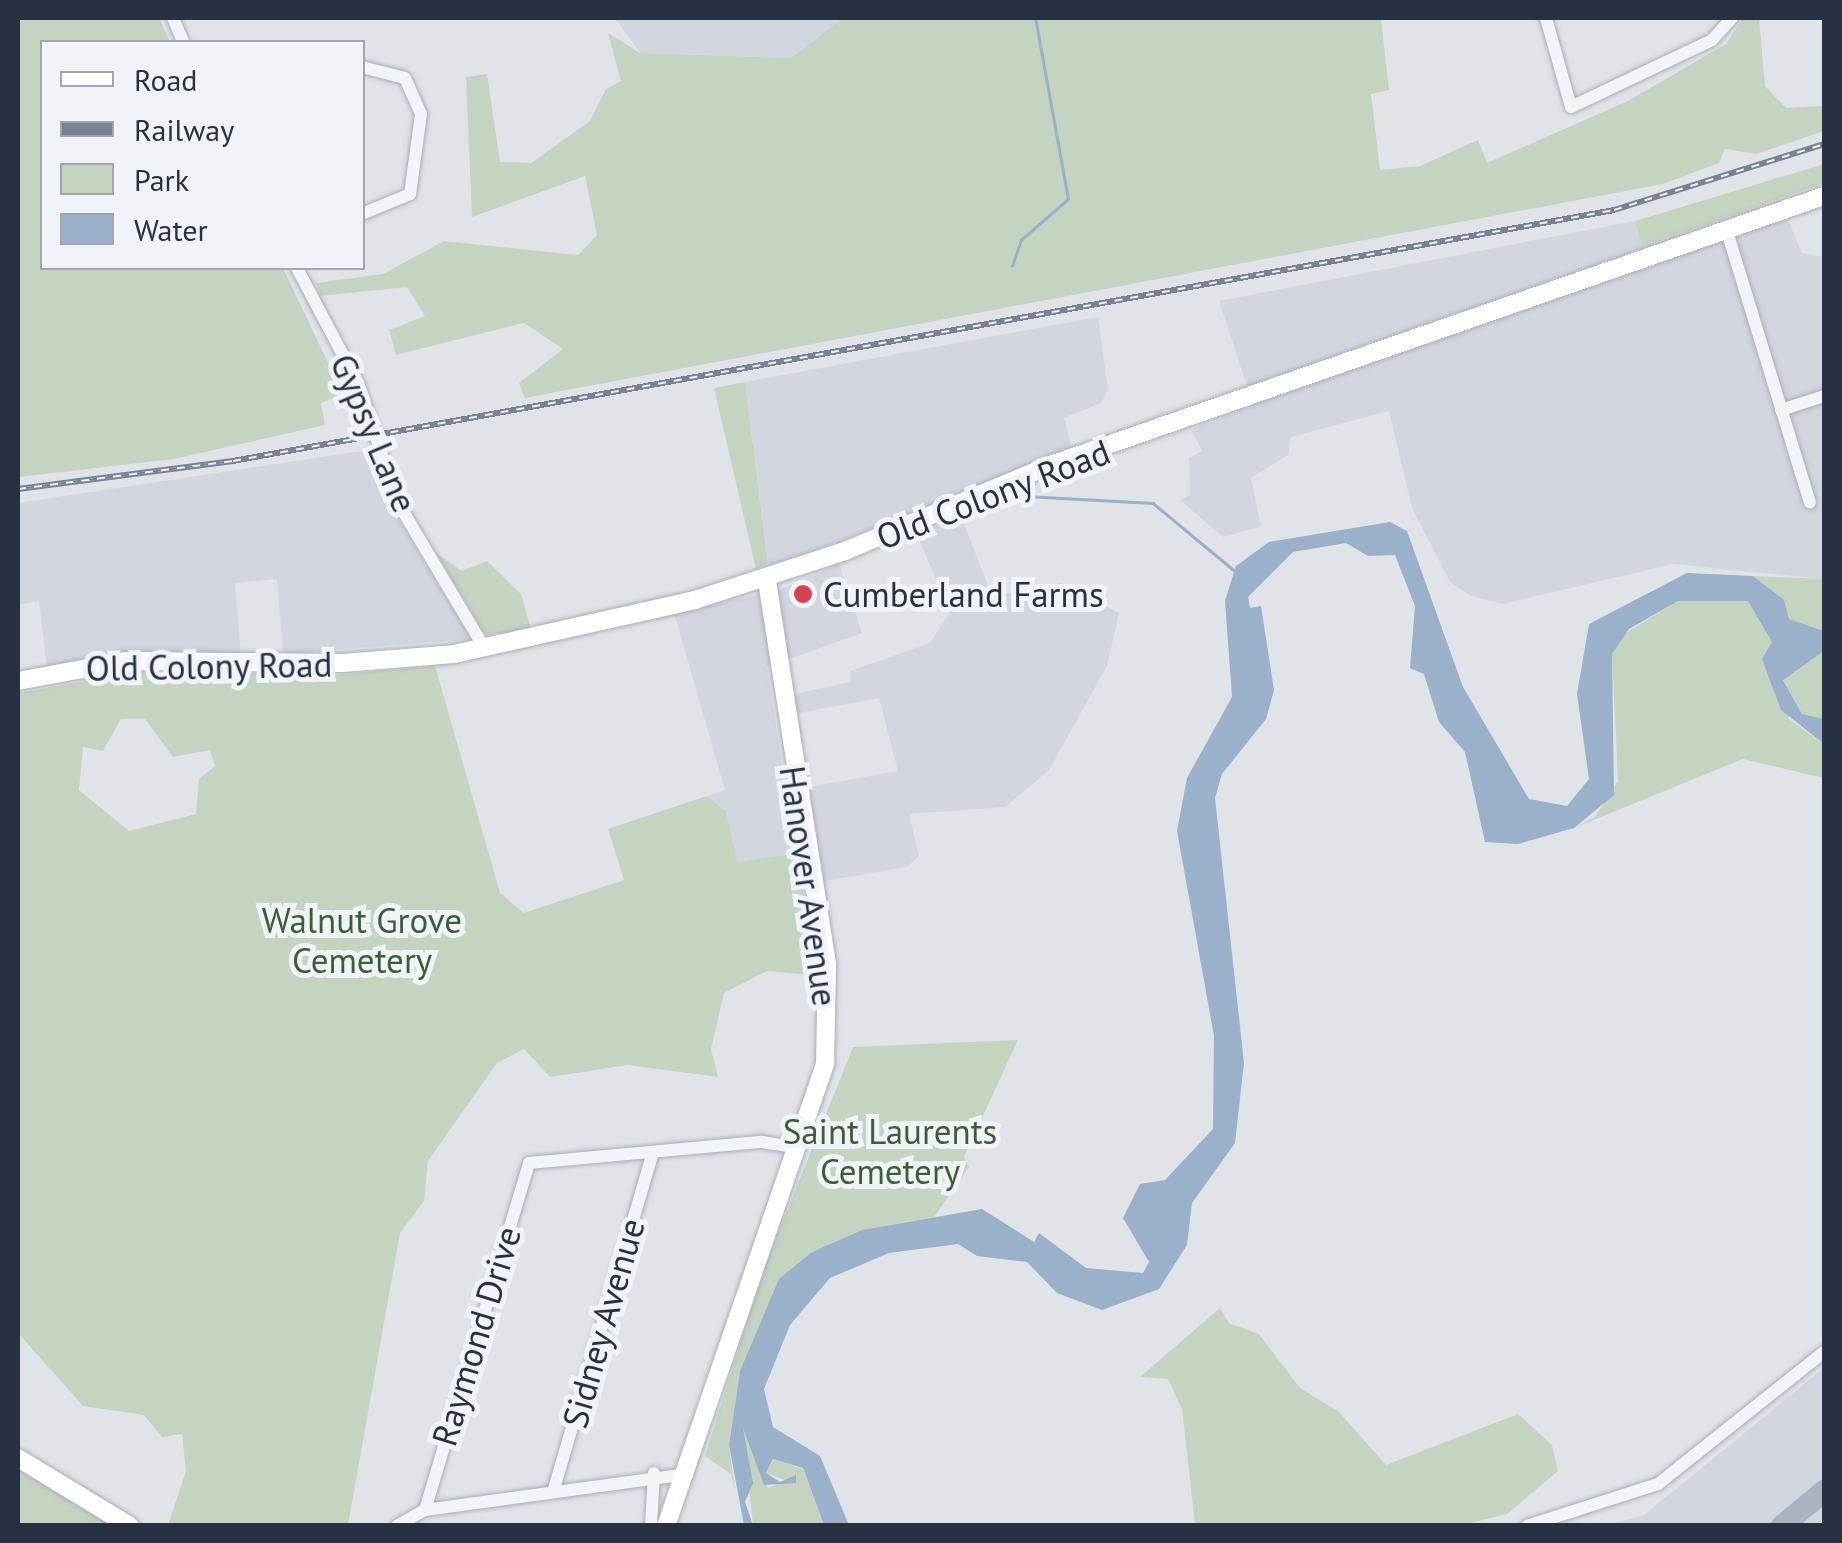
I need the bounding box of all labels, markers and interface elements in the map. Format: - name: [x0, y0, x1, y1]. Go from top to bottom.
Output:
- legend: [40, 40, 365, 270]
- text: Road: [134, 60, 198, 99]
- text: Railway: [134, 110, 234, 149]
- text: Park: [134, 160, 189, 199]
- text: Water: [134, 210, 208, 249]
- street label: Gypsy Lane: [322, 347, 426, 519]
- street label: Old Colony Road: [870, 430, 1116, 558]
- place label: Cumberland Farms: [823, 573, 1104, 615]
- marker: Cumberland Farms: [792, 583, 814, 605]
- street label: Old Colony Road: [85, 643, 333, 689]
- street label: Hanover Avenue: [771, 763, 847, 1009]
- park label: Walnut Grove Cemetery: [262, 899, 462, 981]
- park label: Saint Laurents Cemetery: [783, 1110, 997, 1192]
- street label: Sidney Avenue: [553, 1212, 653, 1434]
- street label: Raymond Drive: [423, 1221, 529, 1451]

